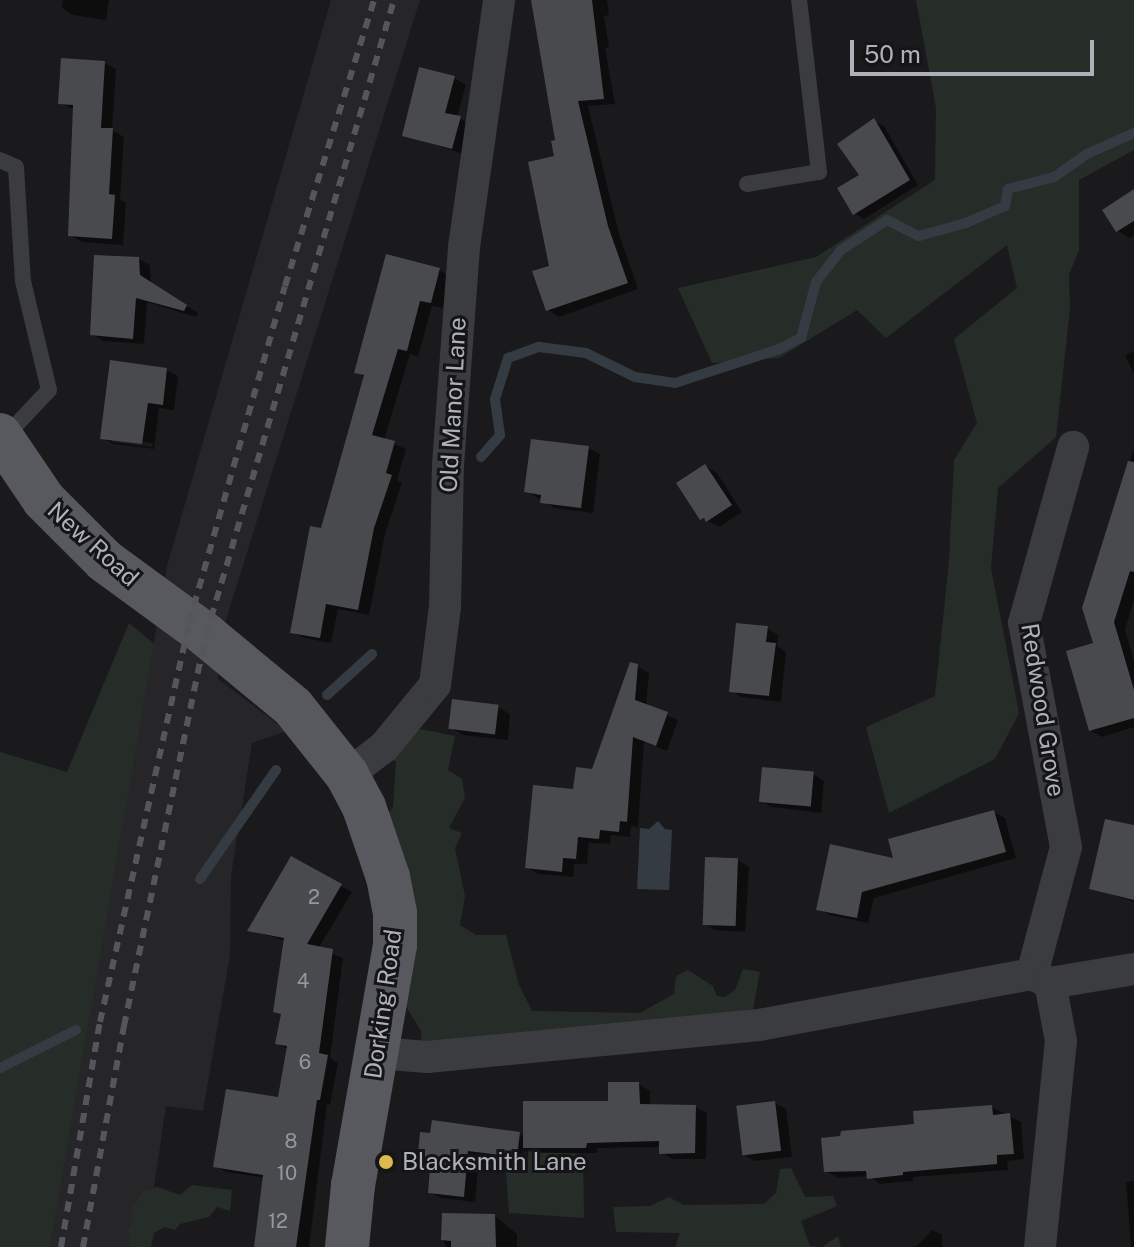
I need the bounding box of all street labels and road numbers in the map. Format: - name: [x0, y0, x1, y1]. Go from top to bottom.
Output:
- street label: Old Manor Lane: [434, 317, 472, 493]
- street label: New Road: [41, 496, 145, 592]
- street label: Redwood Grove: [1015, 621, 1071, 799]
- street label: Dorking Road: [358, 927, 408, 1081]

